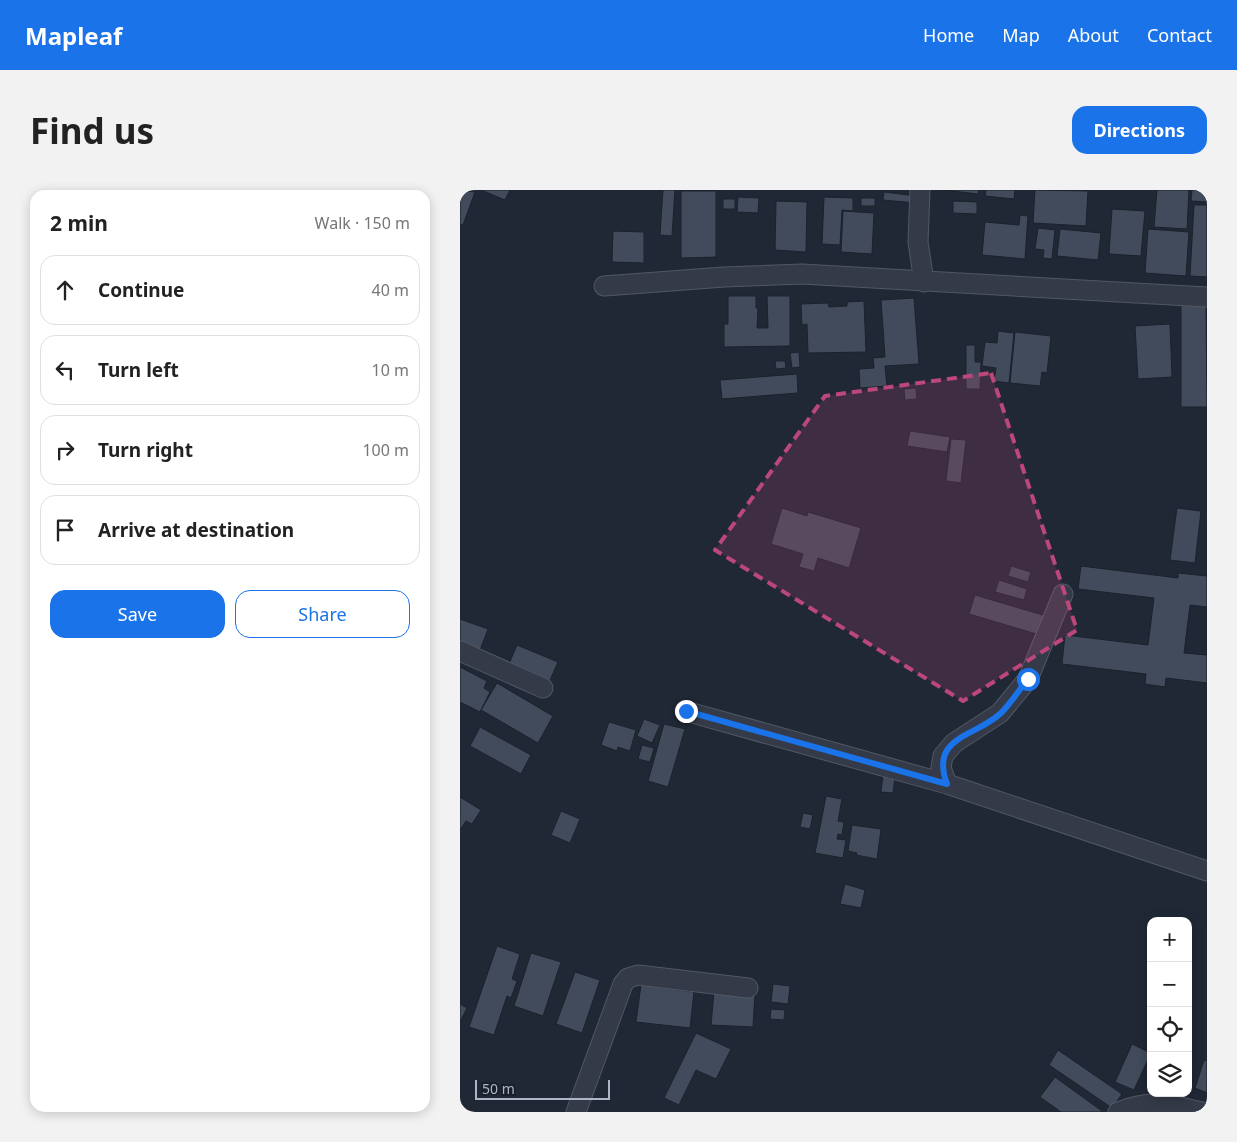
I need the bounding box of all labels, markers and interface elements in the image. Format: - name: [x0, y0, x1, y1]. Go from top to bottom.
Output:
- text: Mapleaf: [25, 19, 122, 52]
- text: Home: [923, 23, 974, 47]
- text: Map: [1002, 23, 1040, 47]
- text: About: [1068, 23, 1119, 47]
- text: Contact: [1147, 23, 1212, 47]
- button: Directions: [1072, 106, 1207, 154]
- text: Find us: [30, 107, 154, 154]
- text: 2 min: [50, 209, 108, 237]
- text: Walk · 150 m: [315, 212, 410, 234]
- icon: ahead: [51, 276, 79, 304]
- text: Continue: [98, 277, 184, 303]
- text: 40 m: [372, 279, 409, 301]
- icon: left: [51, 356, 79, 384]
- text: Turn left: [98, 357, 179, 383]
- text: 10 m: [372, 359, 409, 381]
- icon: right: [51, 436, 79, 464]
- text: Turn right: [98, 437, 193, 463]
- text: 100 m: [362, 439, 409, 461]
- icon: arrive: [51, 516, 79, 544]
- text: Arrive at destination: [98, 517, 294, 543]
- button: Save: [50, 590, 225, 638]
- button: Share: [235, 590, 410, 638]
- route start: [1017, 668, 1040, 691]
- route end: [675, 700, 698, 723]
- map controls: [1147, 917, 1192, 1097]
- button: +: [1147, 917, 1192, 962]
- button: −: [1147, 962, 1192, 1007]
- button: locate: [1147, 1007, 1192, 1052]
- button: layers: [1147, 1052, 1192, 1097]
- scale bar: [475, 1077, 610, 1100]
- text: 50 m: [482, 1079, 515, 1098]

